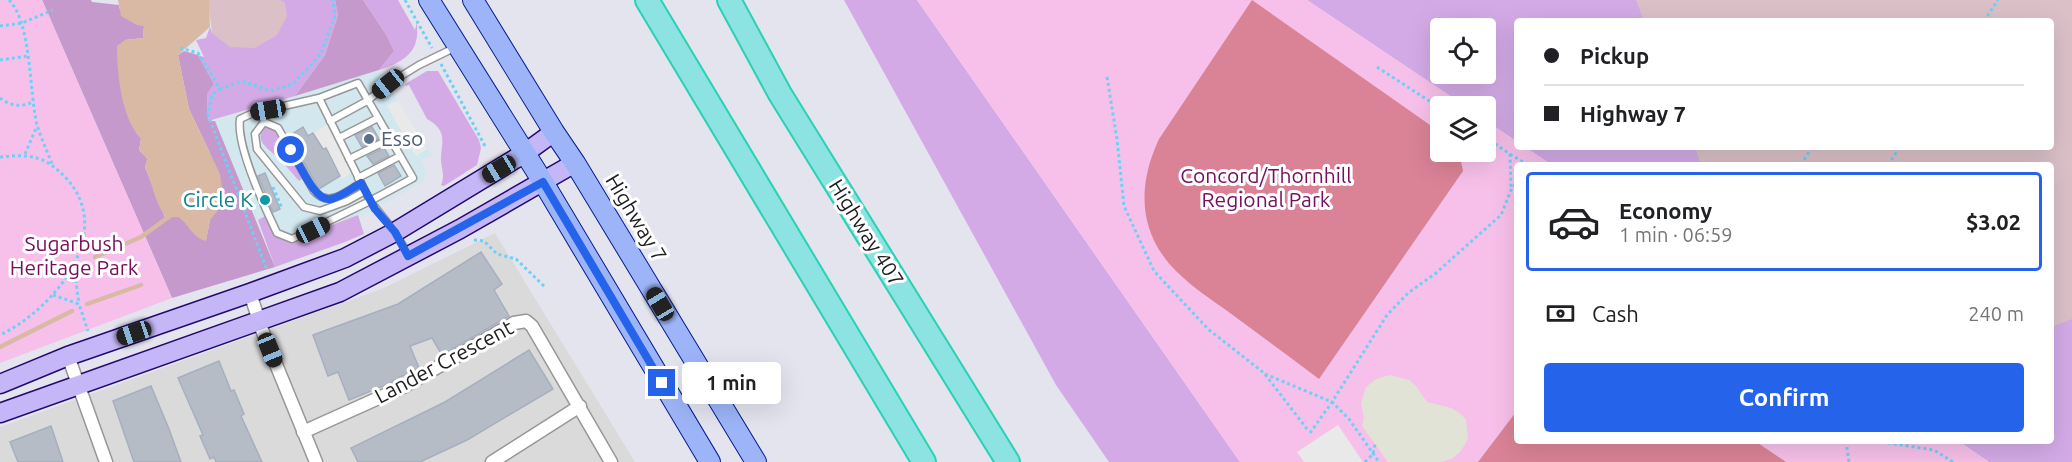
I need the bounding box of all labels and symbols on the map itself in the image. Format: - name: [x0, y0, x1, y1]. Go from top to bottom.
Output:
- car: [368, 66, 408, 102]
- car: [249, 98, 287, 122]
- place label: Esso: [381, 126, 423, 150]
- marker: Esso: [362, 132, 376, 146]
- route start: [277, 136, 304, 163]
- car: [479, 152, 519, 186]
- park label: Concord/Thornhill Regional Park: [1180, 163, 1352, 211]
- street label: Highway 7: [601, 169, 672, 265]
- street label: Highway 407: [825, 175, 909, 290]
- place label: Circle K: [183, 187, 253, 211]
- marker: Circle K: [258, 193, 272, 207]
- car: [293, 214, 333, 246]
- park label: Sugarbush Heritage Park: [10, 231, 139, 279]
- car: [643, 284, 677, 324]
- street label: Lander Crescent: [370, 315, 517, 408]
- car: [114, 319, 154, 347]
- car: [255, 330, 285, 370]
- callout: 1 min: [683, 362, 782, 404]
- route end: [648, 369, 675, 396]

